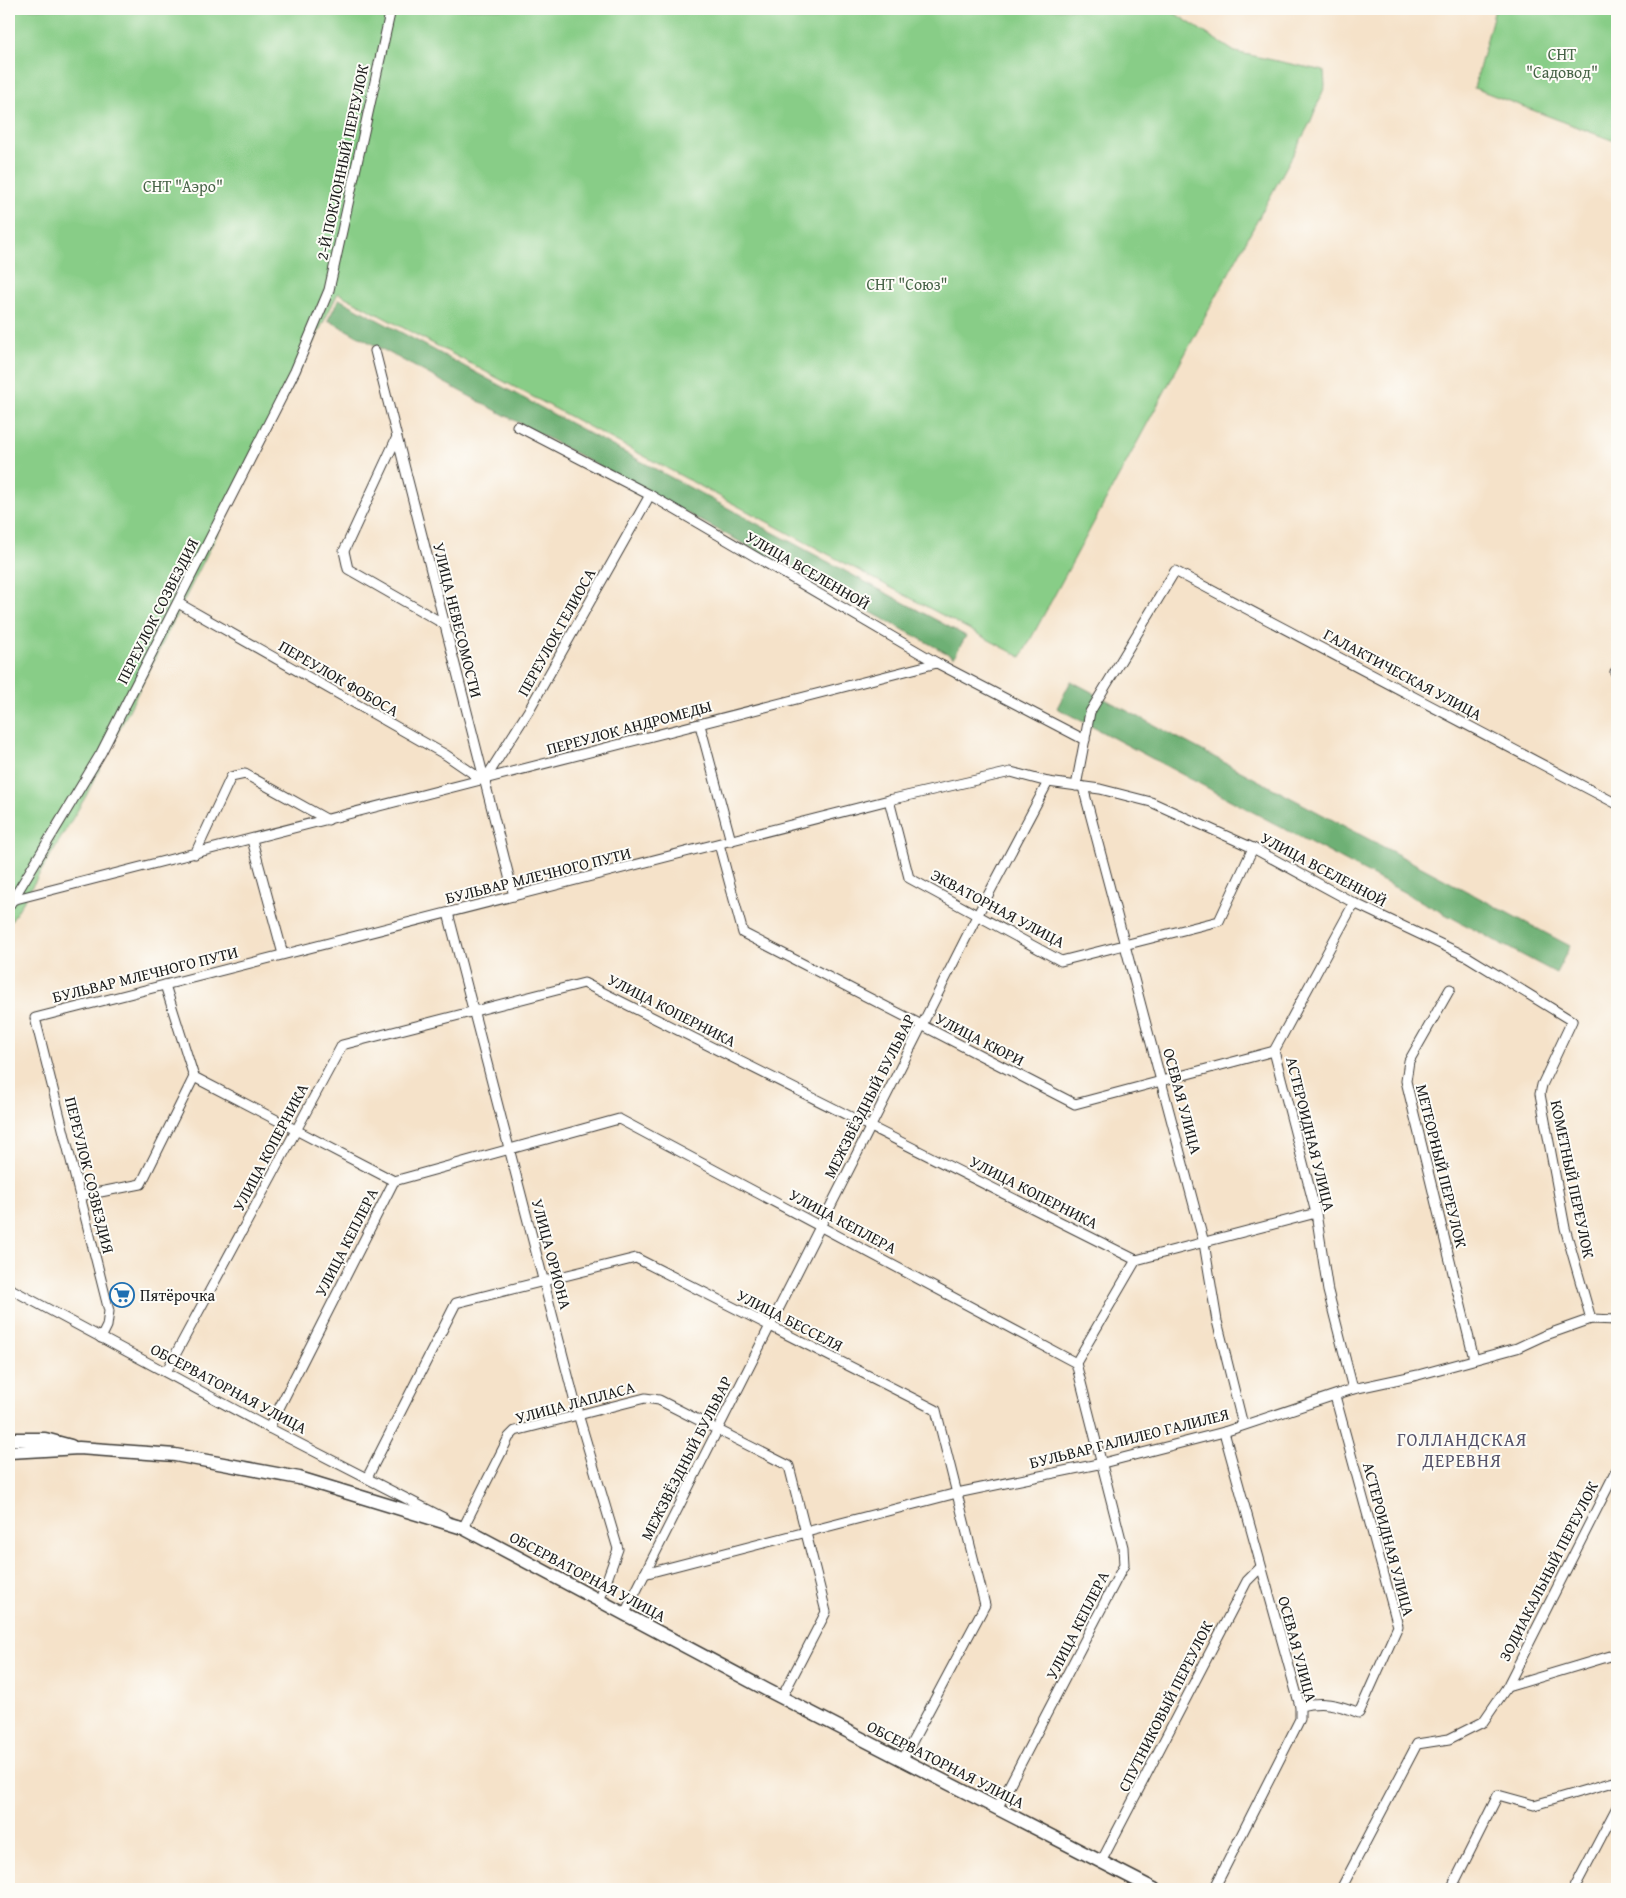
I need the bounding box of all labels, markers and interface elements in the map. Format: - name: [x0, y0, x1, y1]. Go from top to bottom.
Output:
- park label: СНТ "Садовод": [1526, 42, 1598, 84]
- street label: 2-Й ПОКЛОННЫЙ ПЕРЕУЛОК: [310, 62, 375, 262]
- park label: СНТ "Аэро": [143, 174, 223, 198]
- park label: СНТ "Союз": [866, 272, 948, 296]
- street label: УЛИЦА ВСЕЛЕННОЙ: [741, 525, 875, 616]
- street label: ПЕРЕУЛОК СОЗВЕЗДИЯ: [110, 533, 204, 688]
- street label: УЛИЦА НЕВЕСОМОСТИ: [427, 540, 489, 700]
- street label: ПЕРЕУЛОК ГЕЛИОСА: [511, 563, 601, 700]
- street label: ГАЛАКТИЧЕСКАЯ УЛИЦА: [1319, 622, 1487, 726]
- street label: ПЕРЕУЛОК ФОБОСА: [274, 634, 404, 722]
- street label: ПЕРЕУЛОК АНДРОМЕДЫ: [544, 693, 714, 761]
- street label: УЛИЦА ВСЕЛЕННОЙ: [1257, 826, 1392, 913]
- street label: БУЛЬВАР МЛЕЧНОГО ПУТИ: [443, 840, 634, 910]
- street label: ЭКВАТОРНАЯ УЛИЦА: [927, 862, 1070, 954]
- street label: БУЛЬВАР МЛЕЧНОГО ПУТИ: [50, 939, 241, 1009]
- street label: УЛИЦА КОПЕРНИКА: [603, 967, 741, 1053]
- street label: УЛИЦА КЮРИ: [931, 1006, 1029, 1072]
- street label: МЕЖЗВЁЗДНЫЙ БУЛЬВАР: [817, 1010, 921, 1182]
- street label: ОСЕВАЯ УЛИЦА: [1157, 1045, 1209, 1157]
- street label: АСТЕРОИДНАЯ УЛИЦА: [1280, 1054, 1342, 1214]
- street label: УЛИЦА КОПЕРНИКА: [226, 1079, 314, 1215]
- street label: МЕТЕОРНЫЙ ПЕРЕУЛОК: [1410, 1082, 1474, 1251]
- street label: ПЕРЕУЛОК СОЗВЕЗДИЯ: [59, 1094, 121, 1256]
- street label: КОМЕТНЫЙ ПЕРЕУЛОК: [1545, 1098, 1602, 1260]
- street label: УЛИЦА КОПЕРНИКА: [965, 1149, 1103, 1235]
- street label: УЛИЦА КЕПЛЕРА: [785, 1182, 901, 1260]
- street label: УЛИЦА КЕПЛЕРА: [308, 1183, 384, 1300]
- street label: УЛИЦА ОРИОНА: [526, 1196, 578, 1312]
- supermarket icon: Пятёрочка: [109, 1282, 135, 1308]
- place label: Пятёрочка: [140, 1283, 215, 1307]
- street label: УЛИЦА БЕССЕЛЯ: [733, 1283, 848, 1357]
- street label: ОБСЕРВАТОРНАЯ УЛИЦА: [146, 1337, 312, 1440]
- street label: МЕЖЗВЁЗДНЫЙ БУЛЬВАР: [634, 1372, 738, 1544]
- street label: УЛИЦА ЛАПЛАСА: [513, 1374, 638, 1429]
- street label: БУЛЬВАР ГАЛИЛЕО ГАЛИЛЕЯ: [1027, 1401, 1232, 1474]
- district label: ГОЛЛАНДСКАЯ ДЕРЕВНЯ: [1397, 1426, 1527, 1474]
- street label: АСТЕРОИДНАЯ УЛИЦА: [1357, 1459, 1421, 1619]
- street label: ЗОДИАКАЛЬНЫЙ ПЕРЕУЛОК: [1492, 1477, 1604, 1665]
- street label: ОБСЕРВАТОРНАЯ УЛИЦА: [505, 1525, 671, 1628]
- street label: УЛИЦА КЕПЛЕРА: [1039, 1566, 1115, 1683]
- street label: ОСЕВАЯ УЛИЦА: [1272, 1593, 1324, 1705]
- street label: СПУТНИКОВЫЙ ПЕРЕУЛОК: [1111, 1616, 1219, 1796]
- street label: ОБСЕРВАТОРНАЯ УЛИЦА: [863, 1714, 1029, 1814]

